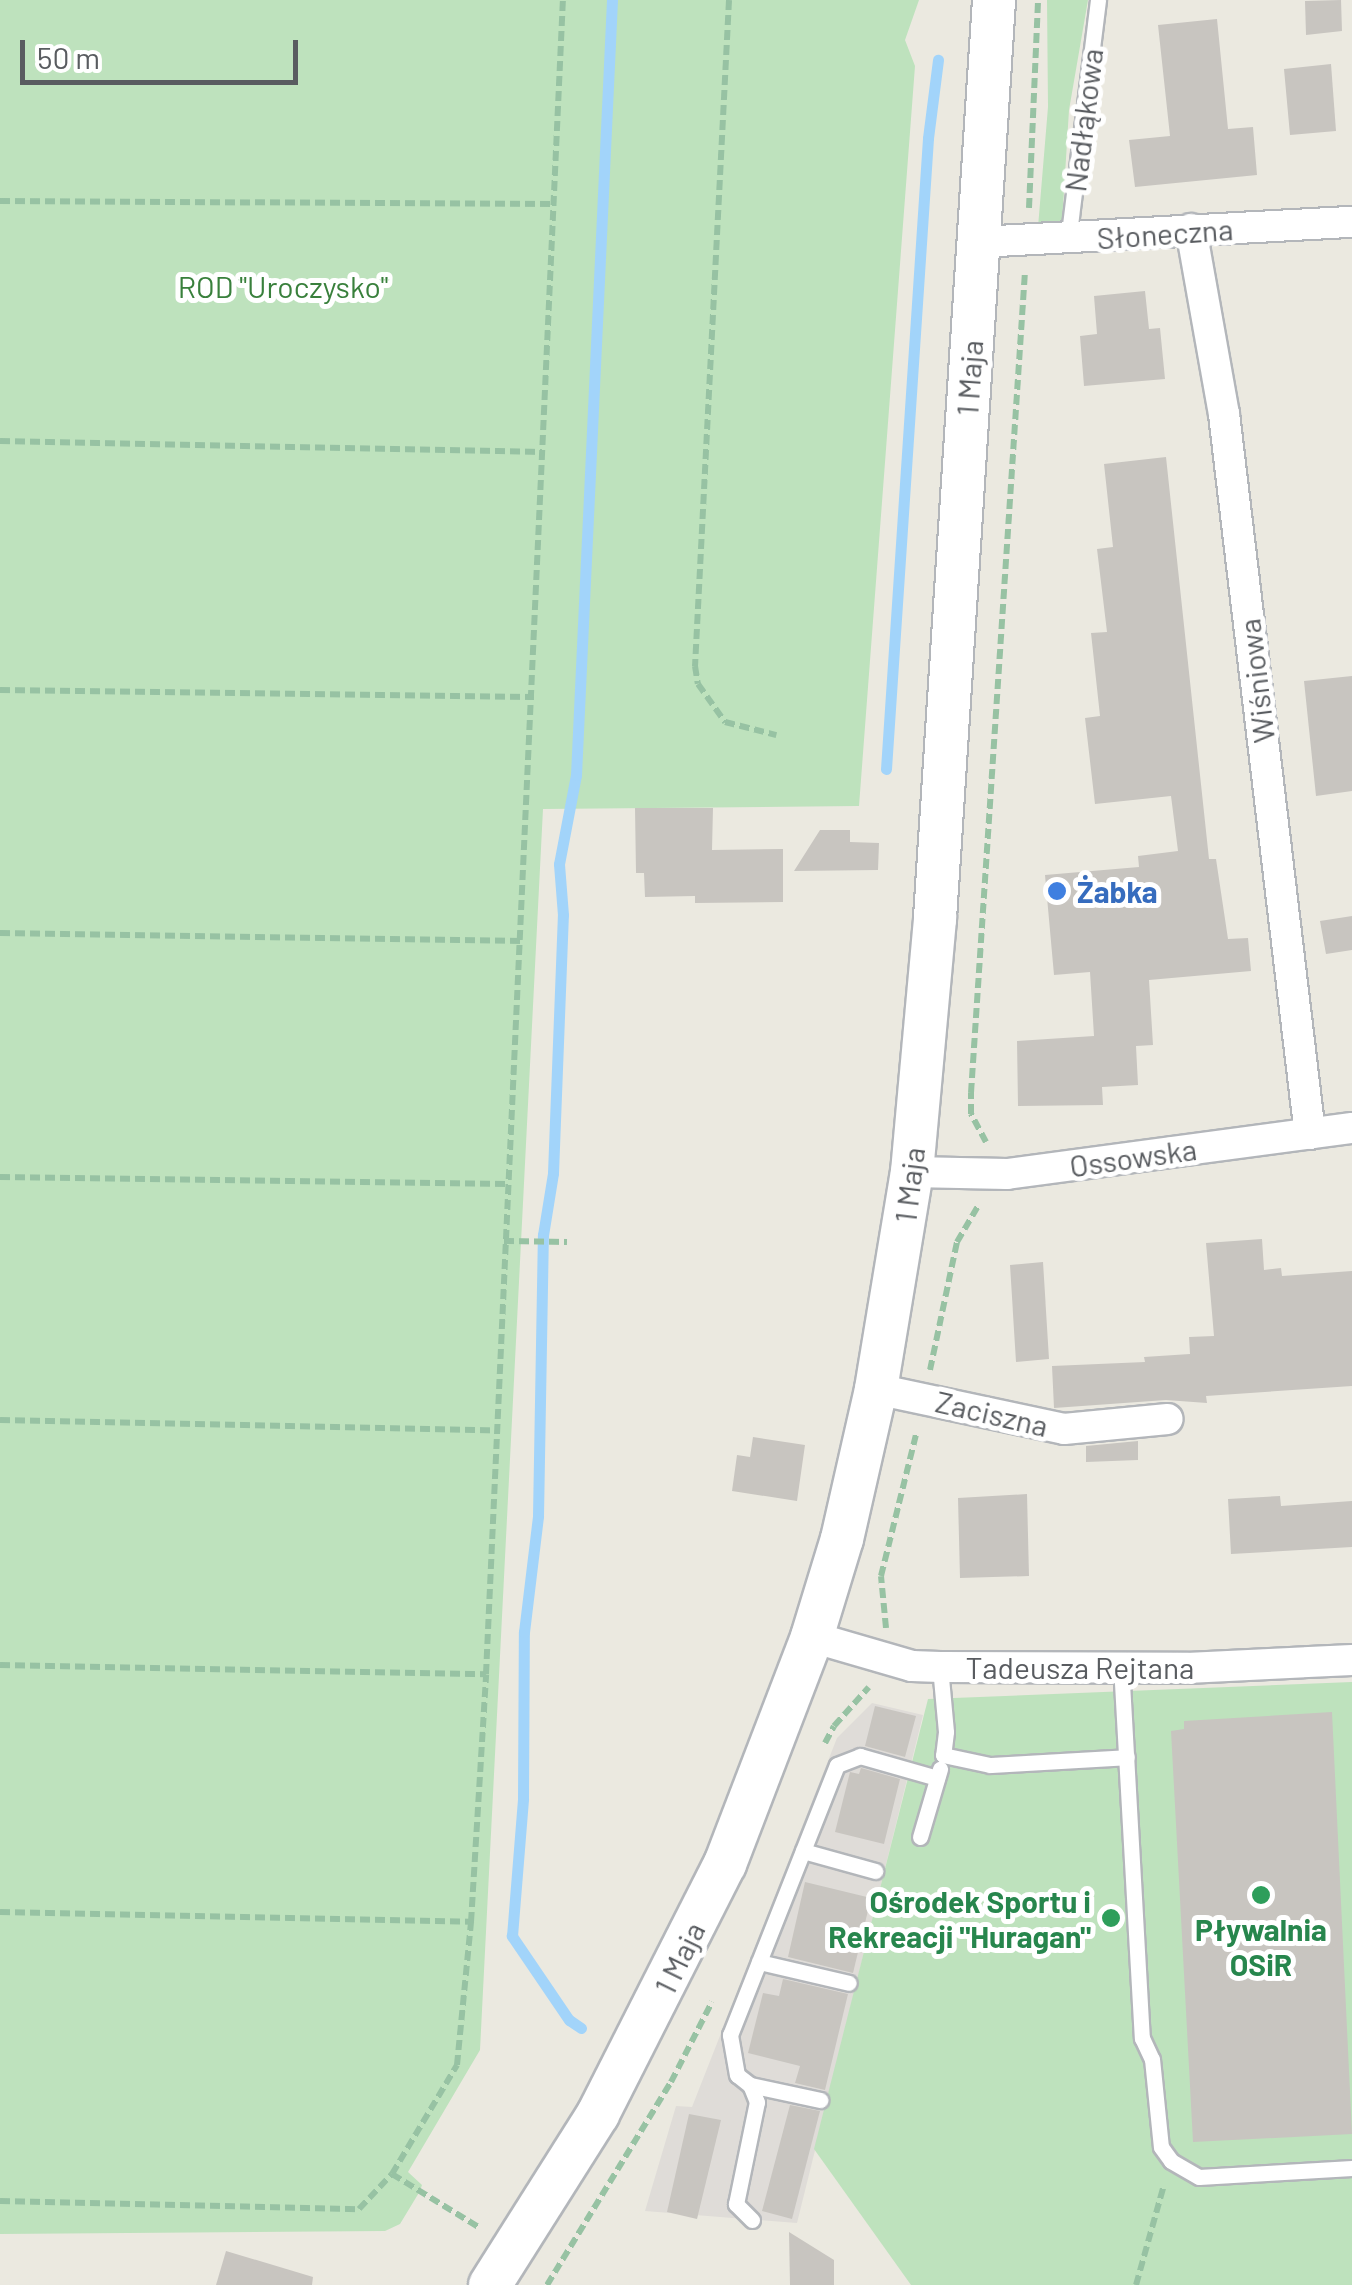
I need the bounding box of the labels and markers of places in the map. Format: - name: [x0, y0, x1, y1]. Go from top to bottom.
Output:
- place label: Żabka: [1077, 873, 1158, 909]
- marker: Żabka: [1046, 880, 1068, 902]
- place label: Ośrodek Sportu i Rekreacji "Huragan": [828, 1883, 1091, 1954]
- marker: Pływalnia OSiR: [1250, 1884, 1272, 1906]
- marker: Ośrodek Sportu i Rekreacji "Huragan": [1100, 1907, 1122, 1929]
- place label: Pływalnia OSiR: [1195, 1911, 1327, 1982]

